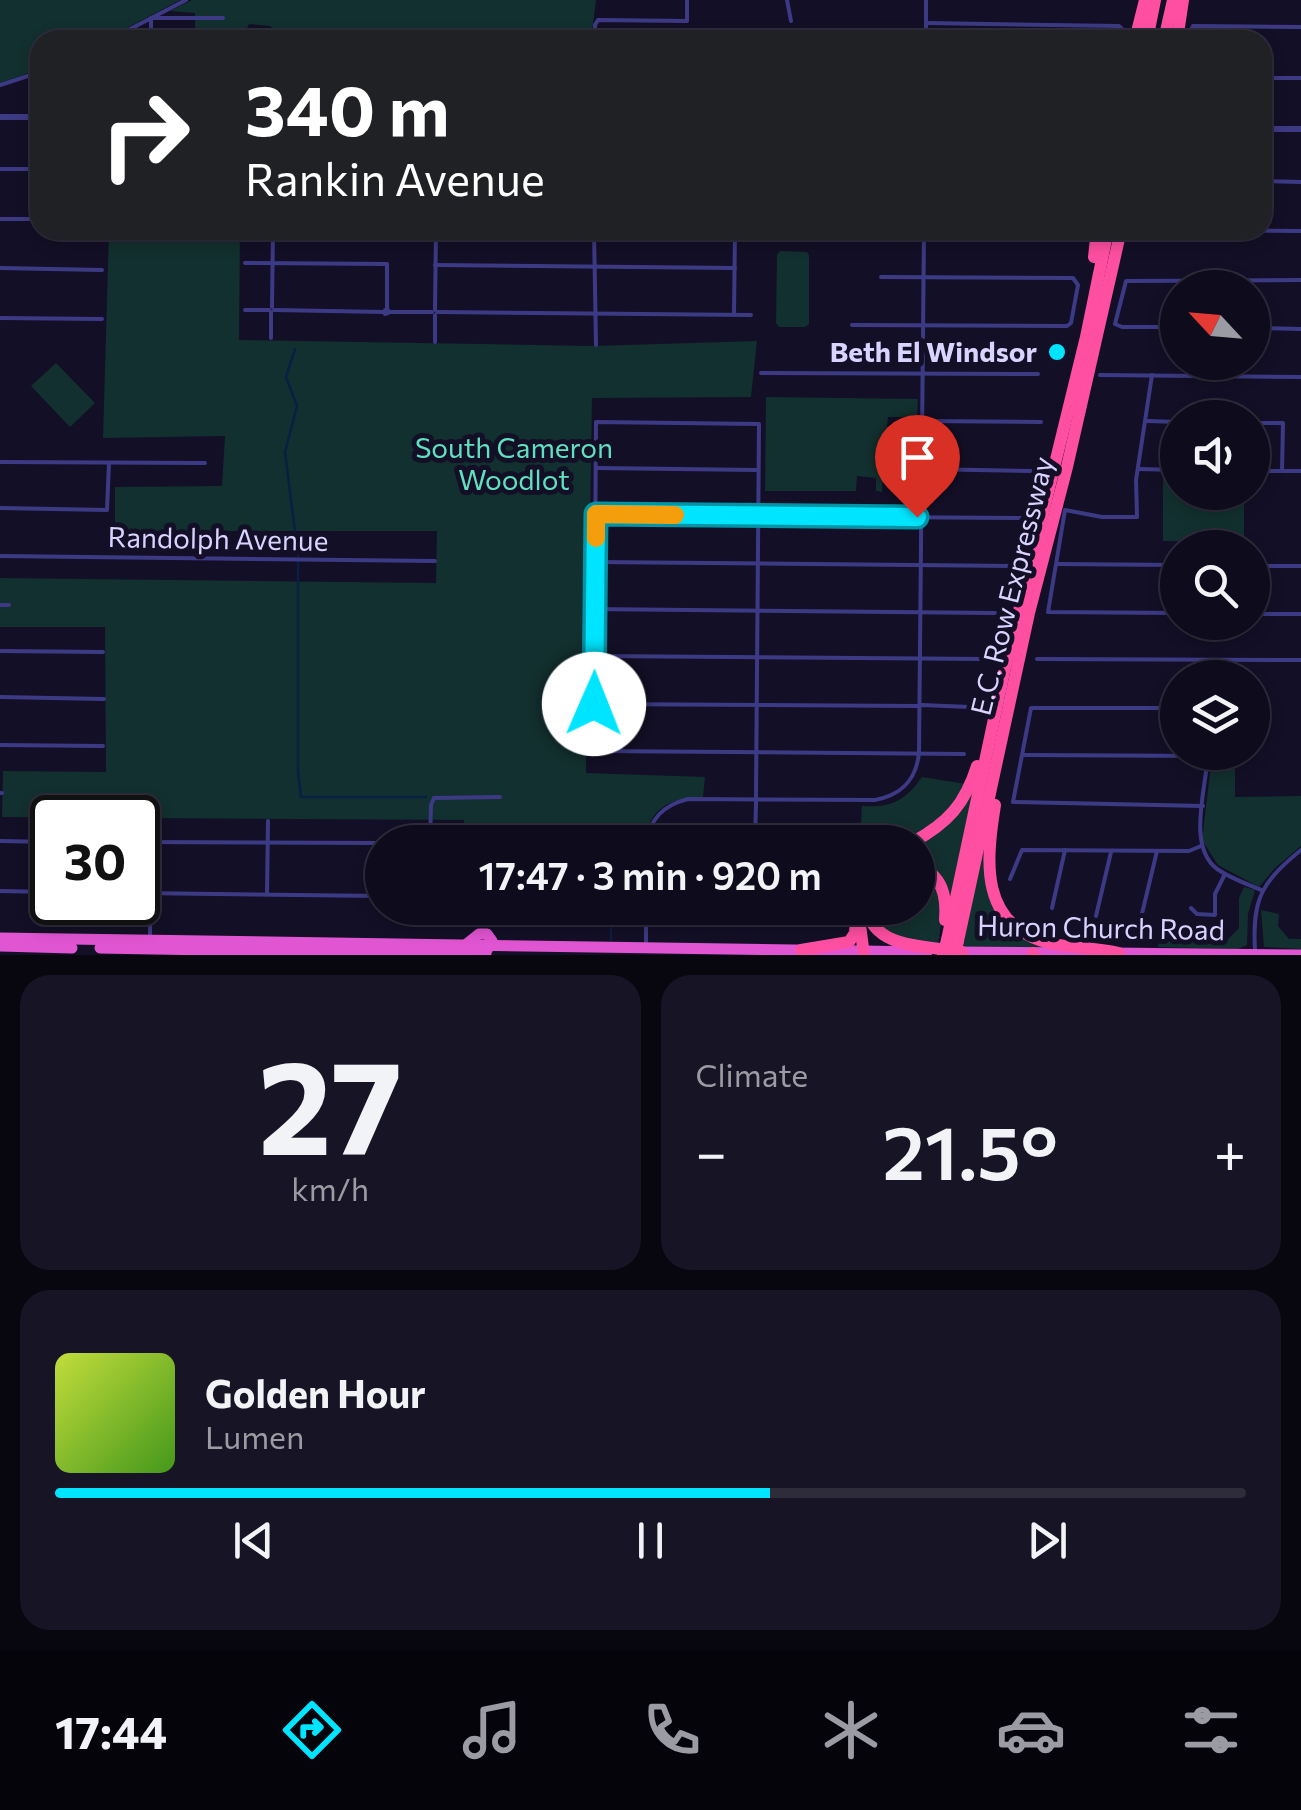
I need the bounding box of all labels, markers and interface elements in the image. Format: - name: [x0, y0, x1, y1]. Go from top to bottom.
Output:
- text: 340 m: [245, 65, 450, 150]
- icon: right: [80, 70, 210, 200]
- text: Rankin Avenue: [245, 150, 545, 205]
- north arrow: [1160, 270, 1270, 380]
- map controls: [1160, 270, 1270, 770]
- place label: Beth El Windsor: [830, 334, 1037, 368]
- marker: Beth El Windsor: [1046, 341, 1068, 363]
- button: sound: [1160, 400, 1270, 510]
- pin: [875, 415, 960, 518]
- park label: South Cameron Woodlot: [415, 430, 613, 496]
- icon: arrive: [890, 430, 945, 485]
- street label: E.C. Row Expressway: [962, 453, 1060, 718]
- street label: Randolph Avenue: [107, 519, 329, 557]
- button: search: [1160, 530, 1270, 640]
- position arrow: [542, 652, 646, 756]
- button: layers: [1160, 660, 1270, 770]
- speed limit sign: 30: [30, 795, 160, 925]
- text: 17:47 · 3 min · 920 m: [478, 851, 822, 898]
- street label: Huron Church Road: [977, 908, 1225, 946]
- text: 27: [258, 1023, 403, 1182]
- text: Climate: [696, 1054, 808, 1094]
- text: 21.5°: [883, 1104, 1058, 1195]
- text: −: [696, 1117, 727, 1184]
- text: +: [1214, 1117, 1246, 1184]
- text: km/h: [291, 1168, 369, 1208]
- text: Golden Hour: [205, 1369, 426, 1416]
- text: Lumen: [205, 1416, 304, 1456]
- icon: previous: [226, 1513, 281, 1568]
- icon: pause: [623, 1513, 678, 1568]
- icon: next: [1020, 1513, 1075, 1568]
- icon: directions: [277, 1695, 347, 1765]
- icon: music: [457, 1695, 527, 1765]
- icon: phone: [637, 1695, 707, 1765]
- icon: climate: [816, 1695, 886, 1765]
- icon: car: [996, 1695, 1066, 1765]
- icon: filters: [1176, 1695, 1246, 1765]
- text: 17:44: [55, 1703, 167, 1758]

